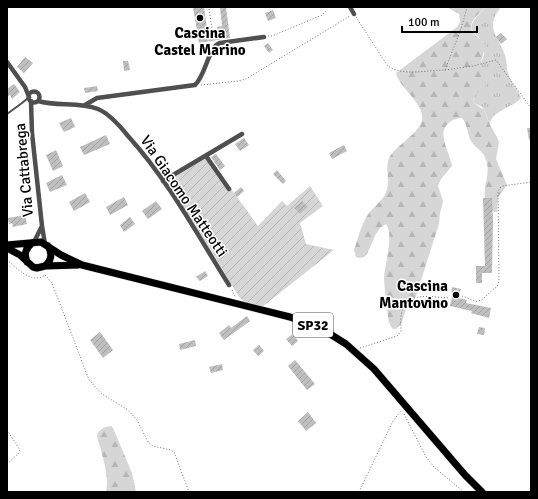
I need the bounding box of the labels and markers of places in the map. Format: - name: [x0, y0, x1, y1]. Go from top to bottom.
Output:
- marker: Cascina Castel Marino: [195, 13, 205, 23]
- place label: Cascina Castel Marino: [154, 24, 246, 59]
- place label: Cascina Mantovino: [379, 277, 448, 312]
- marker: Cascina Mantovino: [451, 290, 461, 300]

